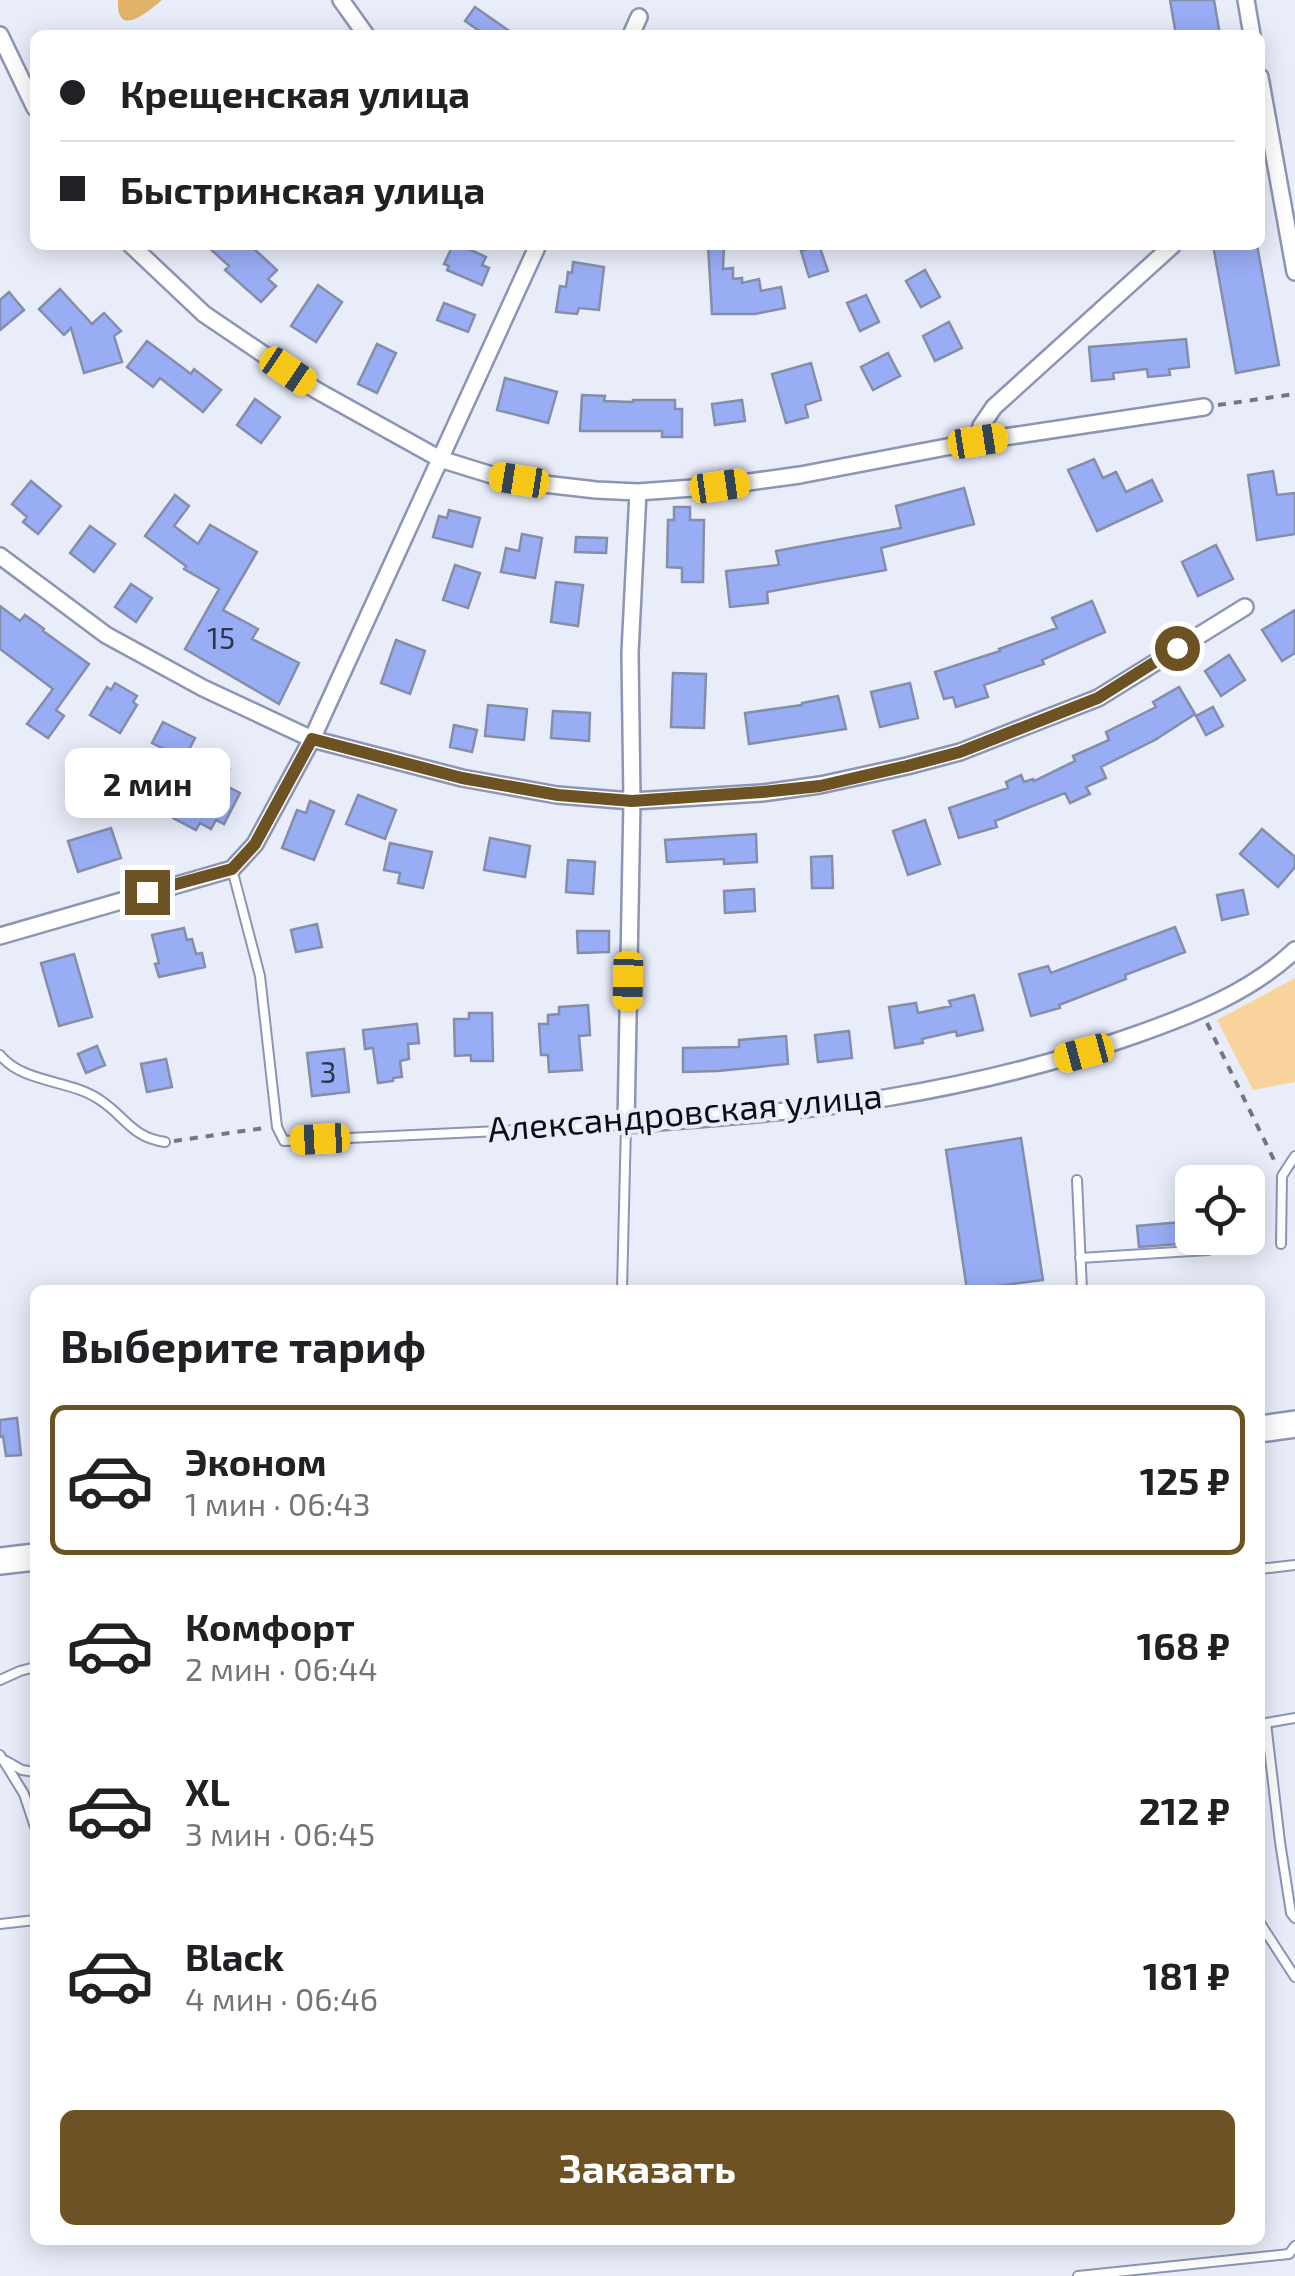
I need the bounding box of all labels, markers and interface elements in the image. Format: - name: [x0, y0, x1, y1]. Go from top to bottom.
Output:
- text: Крещенская улица: [120, 70, 470, 116]
- text: Быстринская улица: [120, 166, 485, 212]
- car: [255, 342, 321, 400]
- car: [946, 421, 1010, 461]
- car: [487, 460, 551, 500]
- car: [688, 467, 752, 505]
- house number: 15: [207, 619, 235, 655]
- route start: [1155, 626, 1200, 671]
- callout: 2 мин: [64, 747, 230, 817]
- text: 2 мин: [103, 764, 192, 802]
- route end: [125, 870, 170, 915]
- car: [612, 951, 644, 1011]
- car: [1051, 1031, 1117, 1075]
- house number: 3: [320, 1053, 336, 1089]
- street label: Александровская улица: [486, 1073, 884, 1150]
- car: [289, 1122, 351, 1156]
- map controls: [1175, 1165, 1265, 1255]
- button: locate: [1175, 1165, 1265, 1255]
- text: Выберите тариф: [60, 1318, 426, 1372]
- icon: car: [65, 1435, 155, 1525]
- text: Эконом: [185, 1438, 327, 1484]
- text: 125 ₽: [1140, 1457, 1230, 1503]
- text: 1 мин · 06:43: [185, 1484, 371, 1522]
- icon: car: [65, 1600, 155, 1690]
- text: Комфорт: [185, 1603, 355, 1649]
- text: 168 ₽: [1137, 1622, 1230, 1668]
- text: 2 мин · 06:44: [185, 1649, 378, 1687]
- icon: car: [65, 1765, 155, 1855]
- text: XL: [185, 1768, 230, 1814]
- text: 212 ₽: [1139, 1787, 1230, 1833]
- text: 3 мин · 06:45: [185, 1814, 375, 1852]
- icon: car: [65, 1930, 155, 2020]
- text: Black: [185, 1933, 284, 1979]
- text: 181 ₽: [1143, 1952, 1230, 1998]
- text: 4 мин · 06:46: [185, 1979, 378, 2017]
- button: Заказать: [60, 2110, 1235, 2225]

